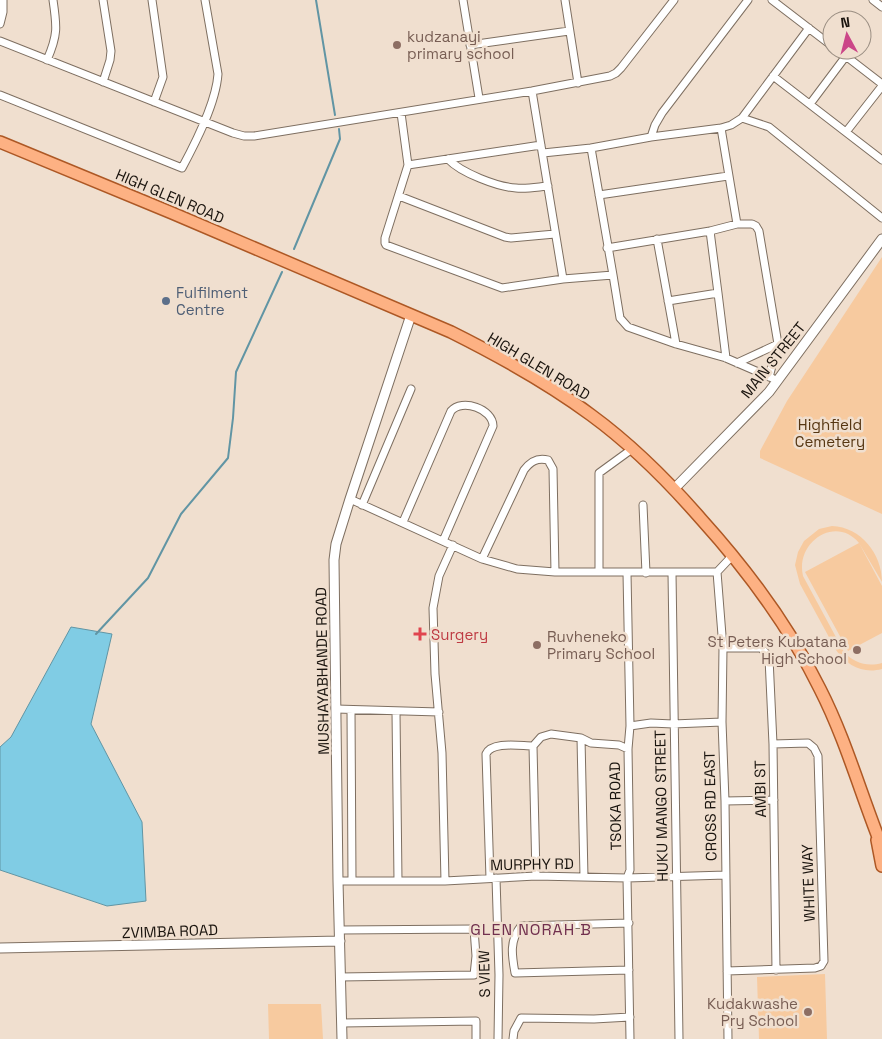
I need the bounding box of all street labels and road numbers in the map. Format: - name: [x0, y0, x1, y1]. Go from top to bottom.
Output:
- street label: HIGH GLEN ROAD: [113, 165, 227, 227]
- street label: MAIN STREET: [736, 318, 810, 402]
- street label: HIGH GLEN ROAD: [484, 328, 594, 404]
- street label: MUSHAYABHANDE ROAD: [311, 587, 333, 755]
- street label: HUKU MANGO STREET: [650, 730, 672, 882]
- street label: CROSS RD EAST: [700, 751, 720, 861]
- street label: AMBI ST: [750, 760, 770, 818]
- street label: TSOKA ROAD: [605, 761, 625, 851]
- street label: WHITE WAY: [797, 844, 819, 922]
- street label: MURPHY RD: [490, 854, 574, 874]
- street label: ZVIMBA ROAD: [122, 920, 218, 942]
- street label: S VIEW: [474, 950, 494, 998]

